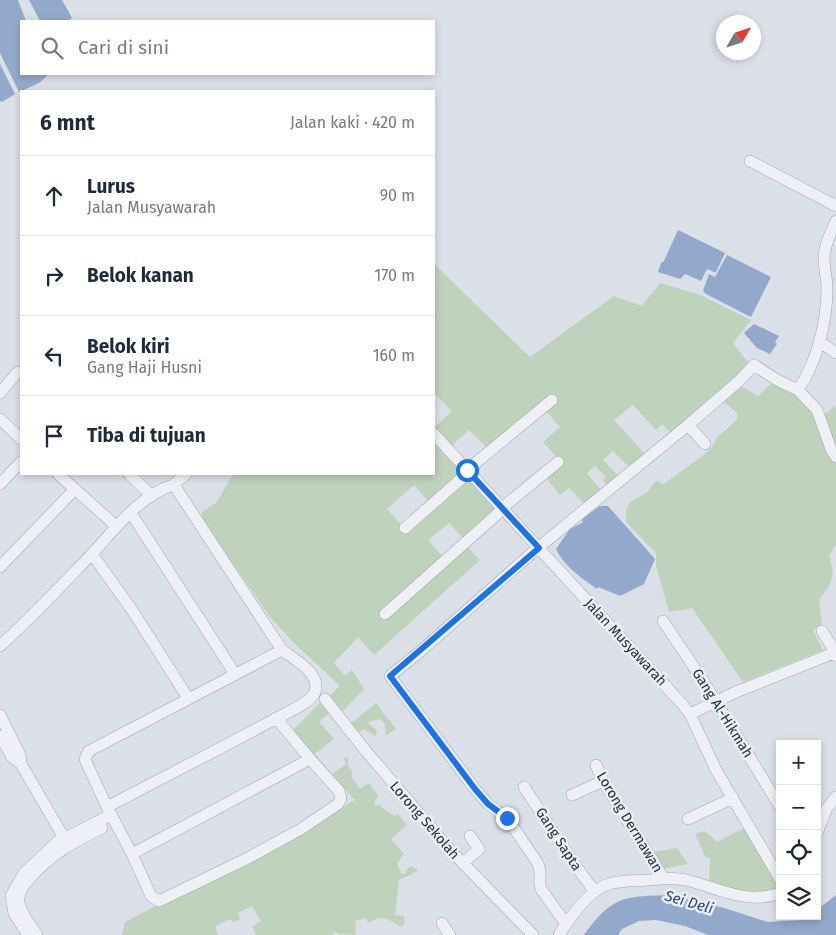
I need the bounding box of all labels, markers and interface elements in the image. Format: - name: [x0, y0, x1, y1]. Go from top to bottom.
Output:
- north arrow: [716, 15, 761, 60]
- search box: [20, 20, 435, 75]
- icon: search: [38, 34, 66, 62]
- text: Cari di sini: [78, 36, 169, 59]
- text: 6 mnt: [40, 110, 95, 136]
- text: Jalan kaki · 420 m: [290, 113, 415, 132]
- text: Lurus: [87, 175, 135, 198]
- icon: ahead: [40, 182, 68, 210]
- text: 90 m: [380, 186, 415, 205]
- text: Jalan Musyawarah: [87, 198, 216, 217]
- icon: right: [40, 262, 68, 290]
- text: Belok kanan: [87, 264, 194, 287]
- text: 170 m: [374, 266, 415, 285]
- text: Belok kiri: [87, 335, 170, 358]
- icon: left: [40, 342, 68, 370]
- text: 160 m: [373, 346, 415, 365]
- text: Gang Haji Husni: [87, 358, 202, 377]
- icon: arrive: [40, 422, 68, 450]
- text: Tiba di tujuan: [87, 424, 206, 447]
- route start: [456, 459, 479, 482]
- street label: Jalan Musyawarah: [581, 595, 670, 689]
- street label: Gang Al-Hikmah: [688, 666, 757, 761]
- map controls: [776, 740, 821, 920]
- button: +: [776, 740, 821, 785]
- street label: Lorong Dermawan: [593, 769, 666, 876]
- street label: Lorong Sekolah: [386, 778, 463, 863]
- button: −: [776, 785, 821, 830]
- street label: Gang Sapta: [532, 805, 585, 874]
- route end: [496, 807, 519, 830]
- button: locate: [776, 830, 821, 875]
- button: layers: [776, 875, 821, 920]
- water label: Sei Deli: [662, 886, 715, 918]

